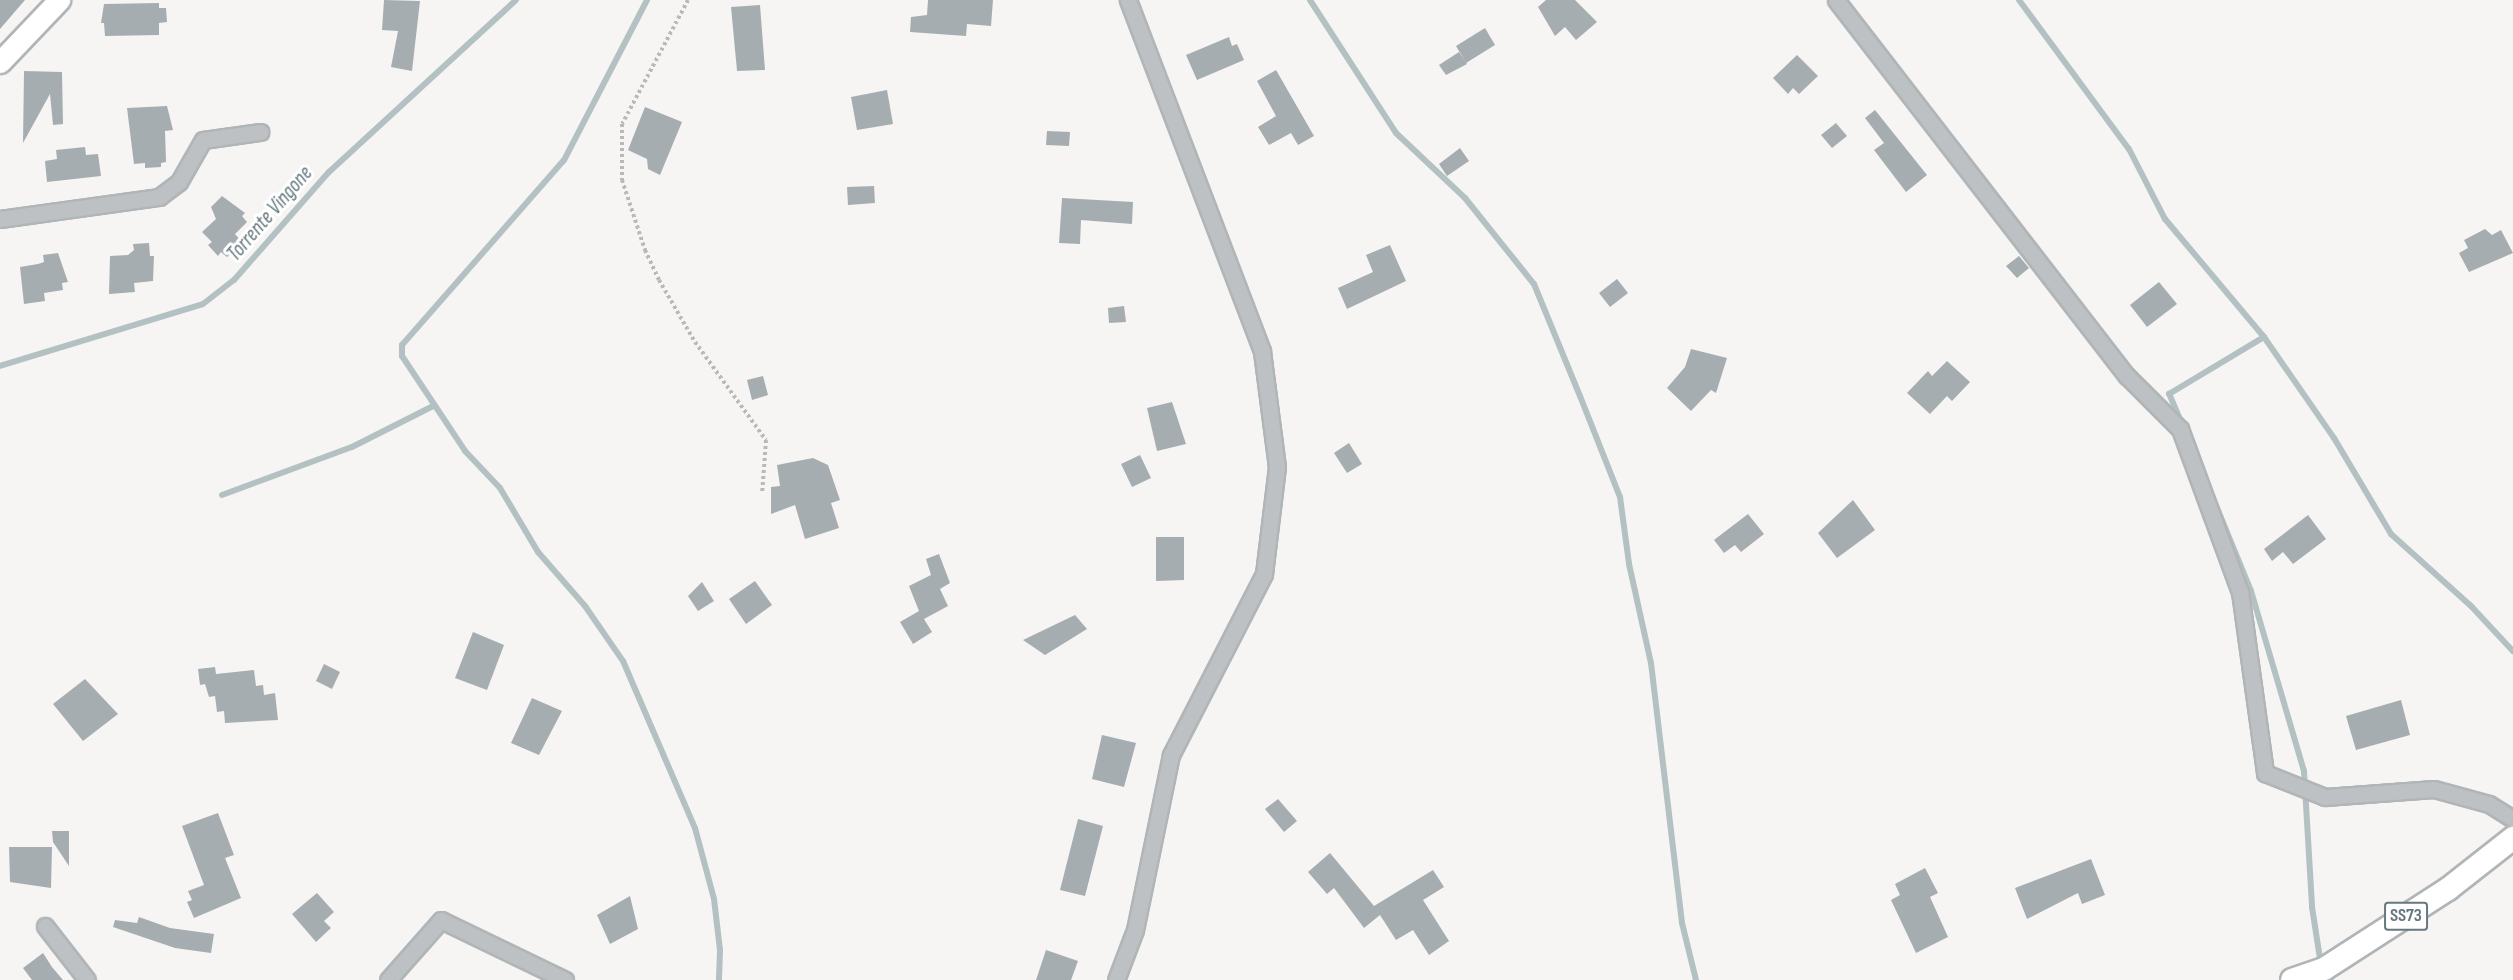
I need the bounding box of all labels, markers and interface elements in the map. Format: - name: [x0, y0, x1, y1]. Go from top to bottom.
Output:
- water label: Torrente Vingone: [222, 161, 318, 267]
- road number: SS73: [2384, 901, 2428, 931]

